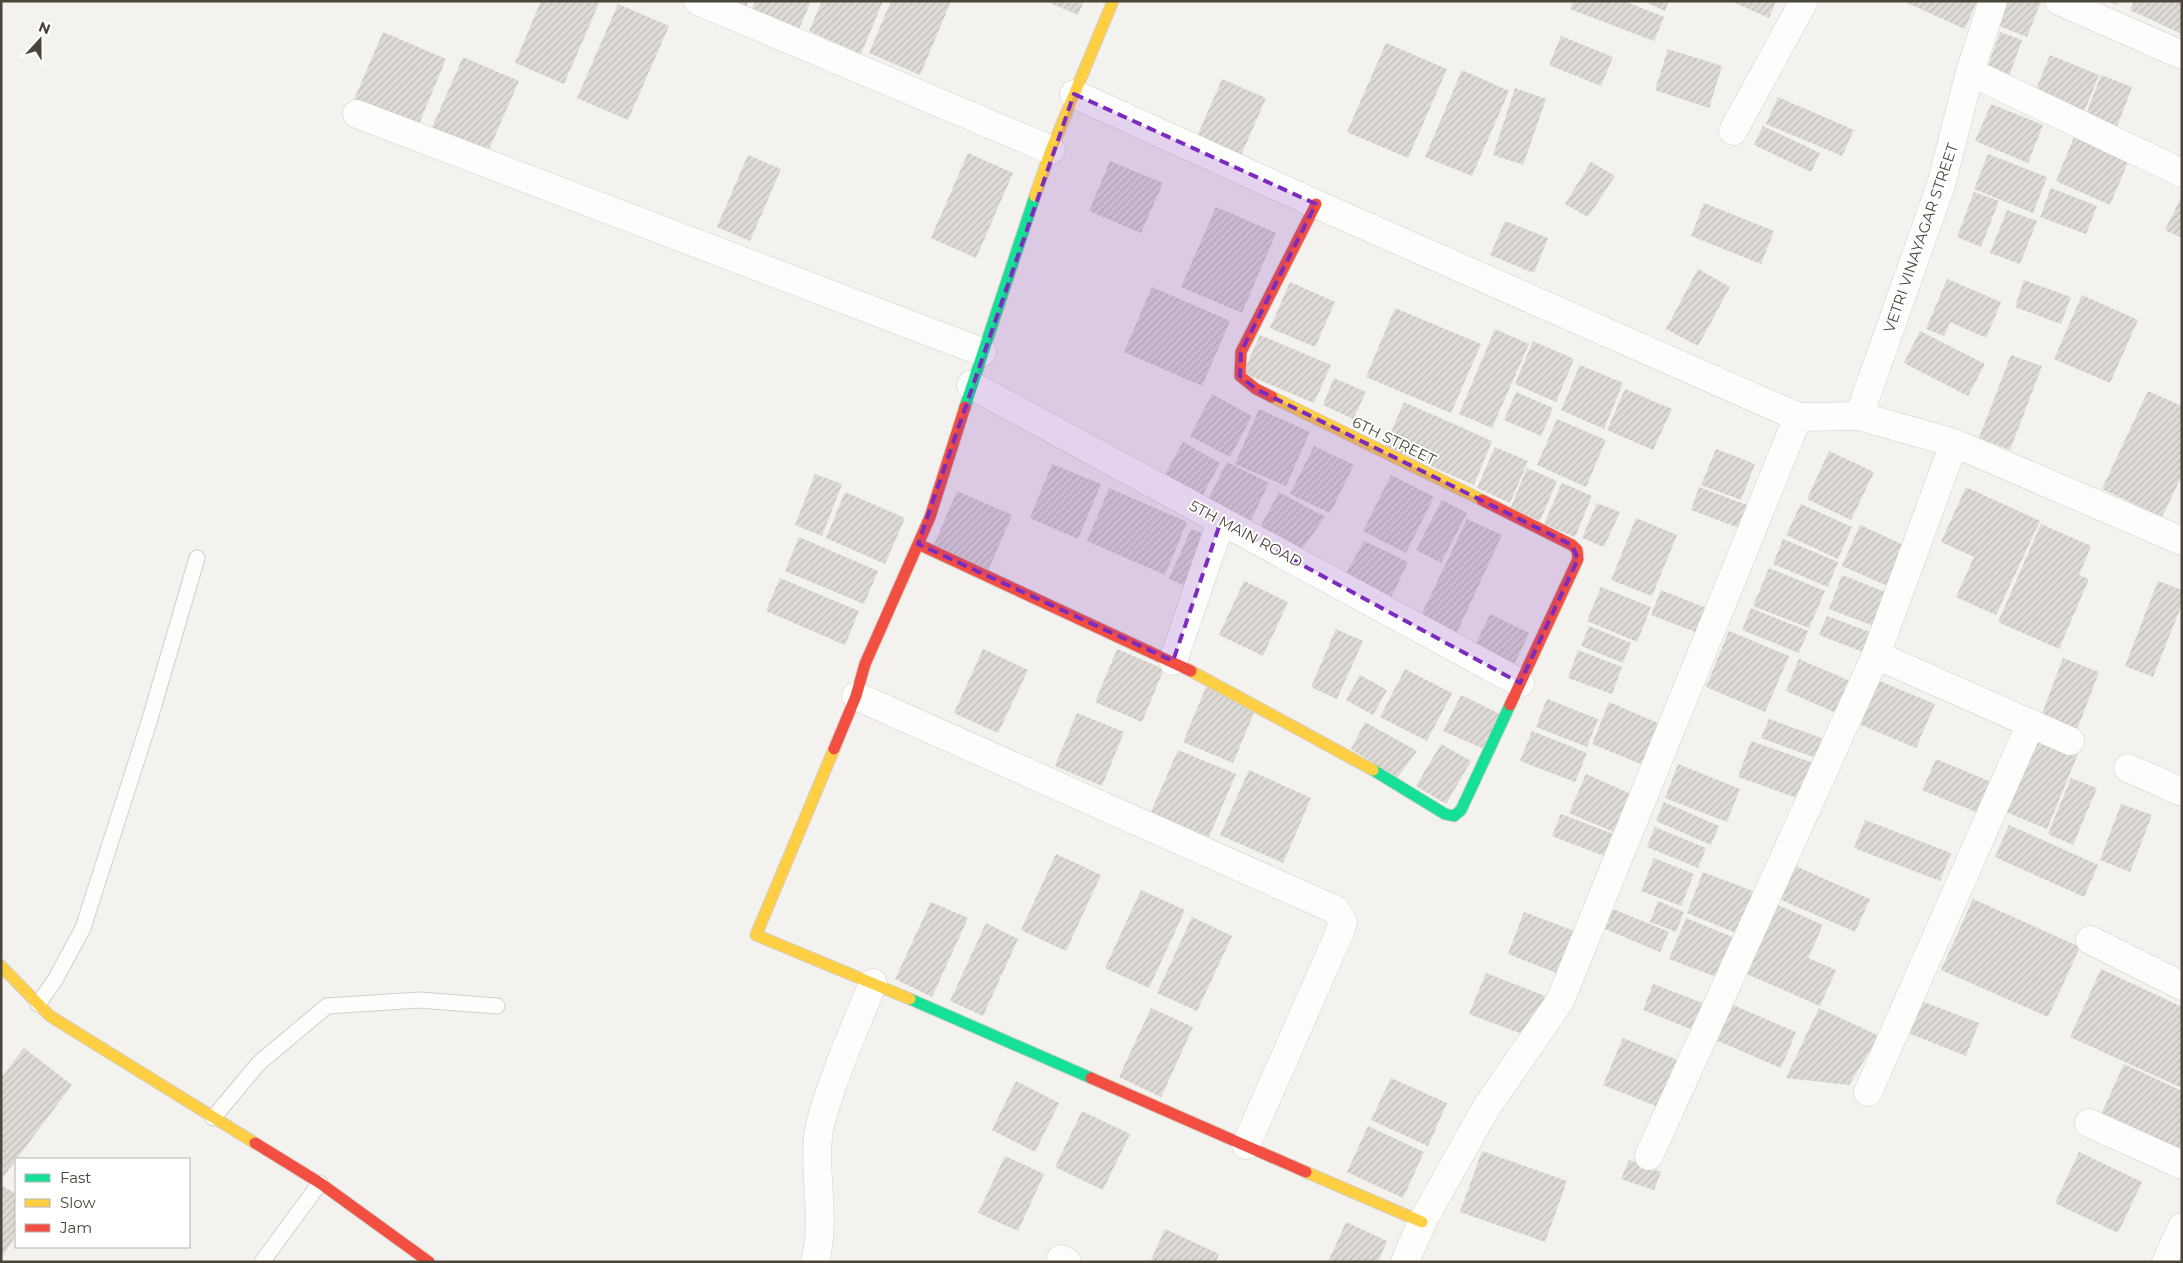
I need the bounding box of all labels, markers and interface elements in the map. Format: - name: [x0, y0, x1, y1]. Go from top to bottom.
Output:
- north arrow: [15, 15, 65, 65]
- text: N: [36, 17, 53, 38]
- street label: VETRI VINAYAGAR STREET: [1879, 140, 1962, 335]
- street label: 6TH STREET: [1349, 412, 1440, 469]
- street label: 5TH MAIN ROAD: [1186, 496, 1306, 571]
- legend: [15, 1158, 190, 1248]
- text: Fast: [60, 1168, 91, 1187]
- text: Slow: [60, 1193, 96, 1212]
- text: Jam: [59, 1218, 92, 1237]

